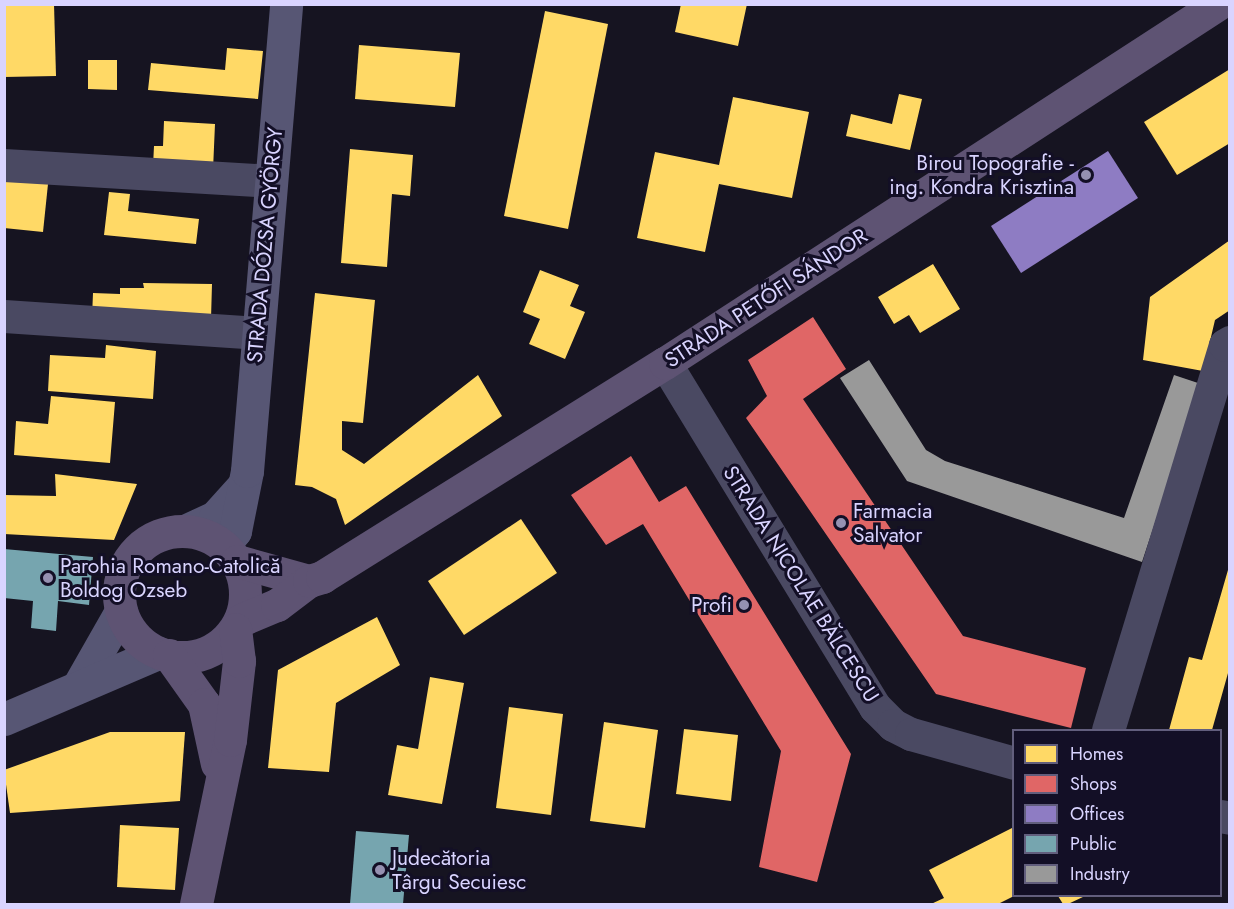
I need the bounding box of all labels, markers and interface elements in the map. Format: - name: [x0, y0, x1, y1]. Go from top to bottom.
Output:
- street label: STRADA DÓZSA GYÖRGY: [242, 126, 288, 364]
- place label: Birou Topografie - ing. Kondra Krisztina: [889, 150, 1074, 200]
- marker: Birou Topografie - ing. Kondra Krisztina: [1079, 168, 1093, 182]
- street label: STRADA PETŐFI SÁNDOR: [660, 223, 872, 373]
- street label: STRADA NICOLAE BĂLCESCU: [718, 461, 884, 707]
- place label: Farmacia Salvator: [853, 498, 932, 548]
- marker: Farmacia Salvator: [834, 516, 848, 530]
- place label: Parohia Romano-Catolică Boldog Ozseb: [60, 553, 280, 603]
- marker: Parohia Romano-Catolică Boldog Ozseb: [41, 571, 55, 585]
- place label: Profi: [691, 592, 732, 618]
- marker: Profi: [737, 598, 751, 612]
- legend: [1012, 729, 1222, 897]
- text: Homes: [1070, 741, 1123, 767]
- text: Shops: [1070, 771, 1117, 797]
- text: Offices: [1070, 801, 1124, 827]
- text: Public: [1070, 831, 1117, 857]
- place label: Judecătoria Târgu Secuiesc: [392, 845, 526, 895]
- text: Industry: [1070, 861, 1130, 887]
- marker: Judecătoria Târgu Secuiesc: [373, 863, 387, 877]

